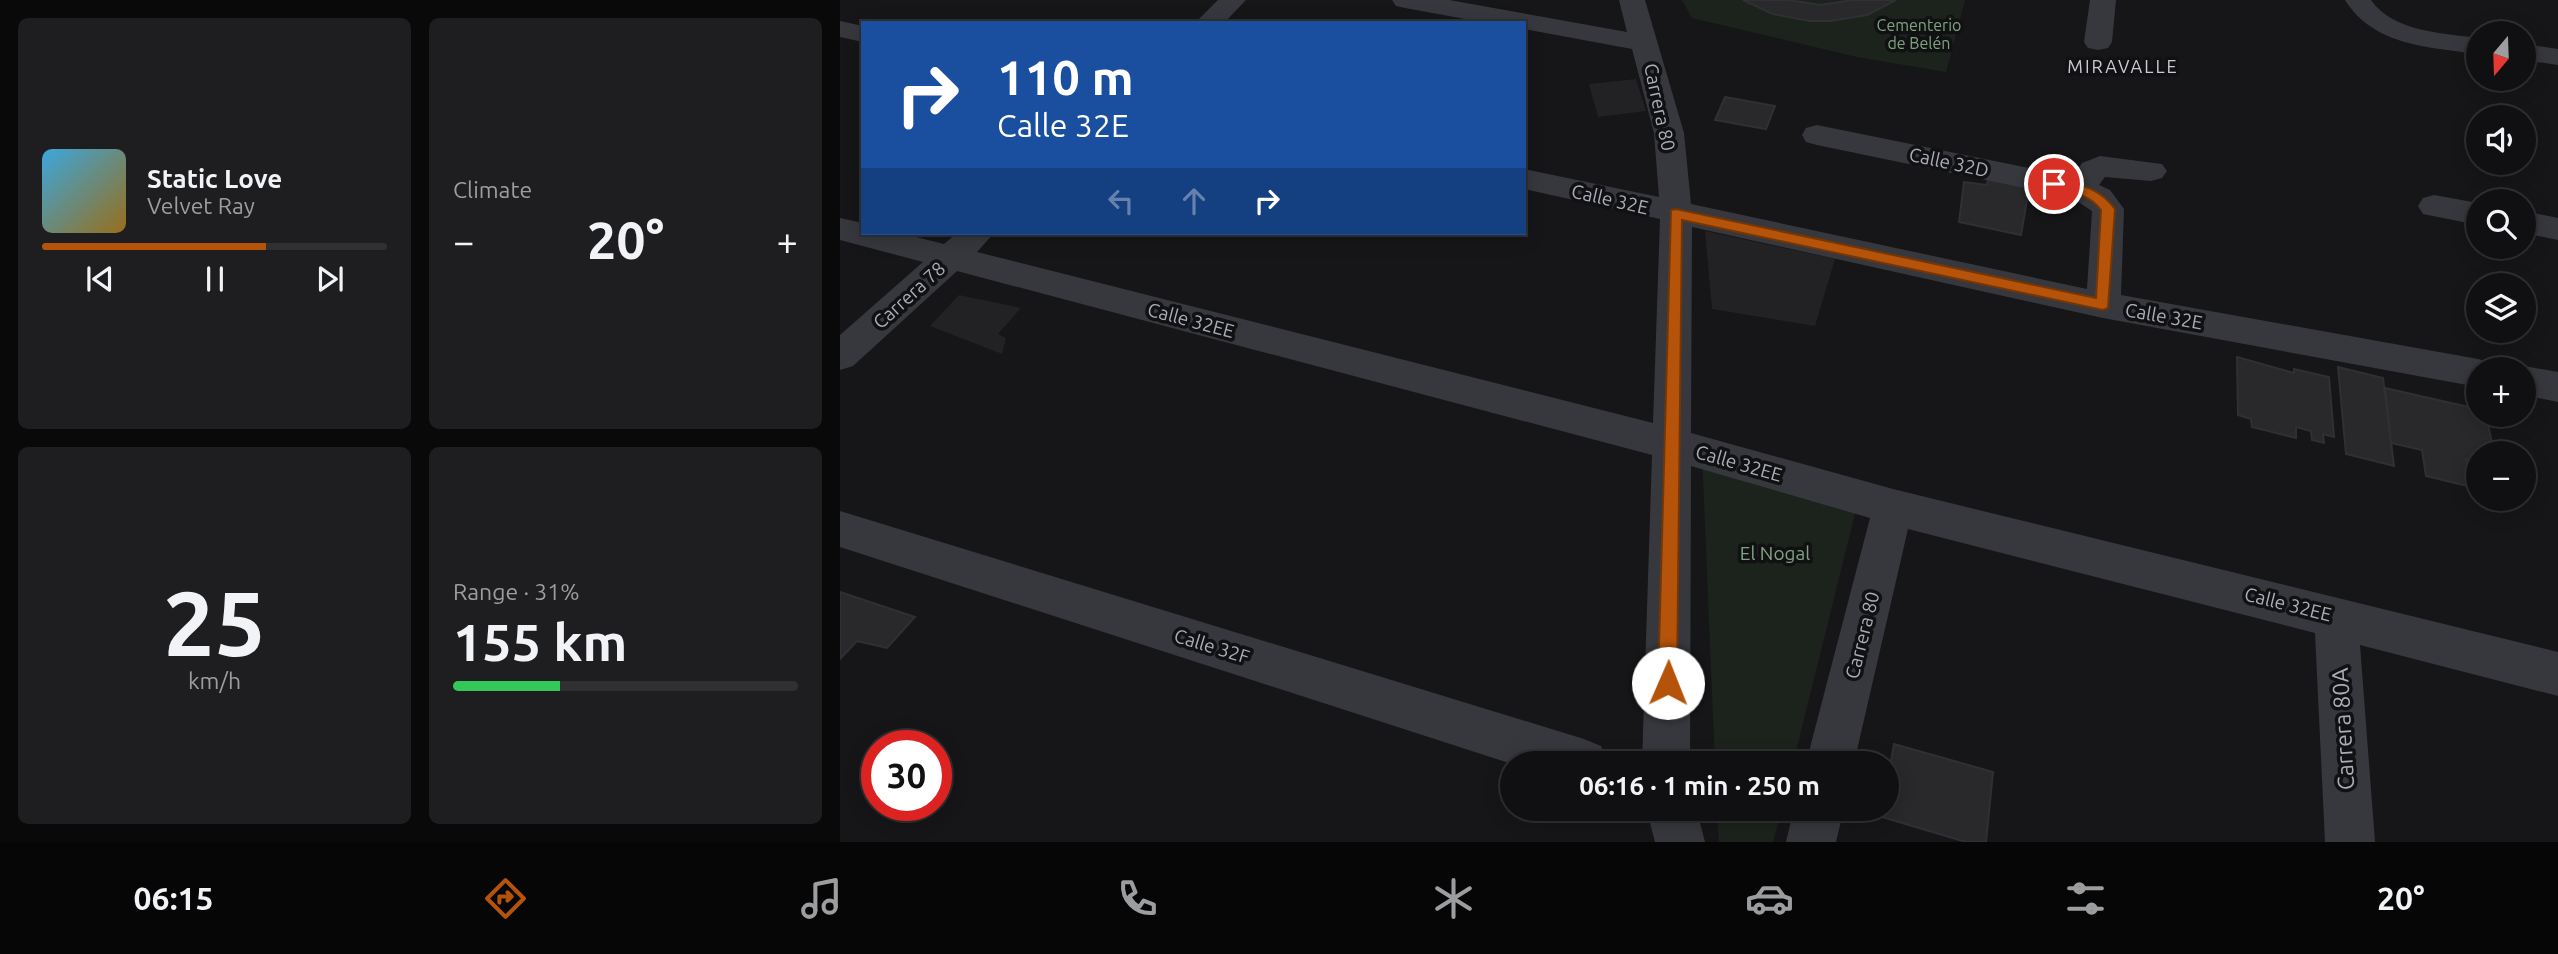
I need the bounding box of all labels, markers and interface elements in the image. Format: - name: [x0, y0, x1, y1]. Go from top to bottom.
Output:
- park label: Cementerio de Belén: [1877, 16, 1961, 52]
- north arrow: [2466, 21, 2536, 91]
- map controls: [2466, 21, 2536, 511]
- icon: right: [882, 49, 973, 140]
- text: 110 m: [997, 49, 1134, 104]
- district label: MIRAVALLE: [2067, 56, 2179, 76]
- street label: Carrera 80: [1640, 61, 1680, 153]
- button: sound: [2466, 105, 2536, 175]
- text: Calle 32E: [997, 107, 1129, 143]
- street label: Calle 32D: [1907, 143, 1991, 181]
- pin: [2024, 154, 2084, 214]
- text: Static Love: [147, 164, 282, 193]
- icon: arrive: [2035, 165, 2073, 203]
- text: Climate: [453, 177, 532, 202]
- street label: Calle 32E: [1569, 179, 1651, 219]
- icon: left: [1102, 182, 1140, 220]
- icon: ahead: [1175, 182, 1213, 220]
- icon: right: [1248, 182, 1286, 220]
- button: search: [2466, 189, 2536, 259]
- text: Velvet Ray: [147, 193, 255, 218]
- text: 20°: [587, 211, 664, 269]
- text: −: [453, 220, 474, 262]
- text: +: [777, 220, 798, 262]
- street label: Carrera 78: [869, 257, 949, 333]
- icon: previous: [81, 260, 119, 298]
- icon: pause: [196, 260, 234, 298]
- icon: next: [311, 260, 349, 298]
- button: layers: [2466, 273, 2536, 343]
- street label: Calle 32EE: [1145, 298, 1237, 342]
- street label: Calle 32E: [2124, 298, 2204, 334]
- button: +: [2466, 357, 2536, 427]
- street label: Calle 32EE: [1693, 440, 1785, 486]
- button: −: [2466, 441, 2536, 511]
- park label: El Nogal: [1740, 542, 1810, 564]
- text: 25: [163, 571, 266, 673]
- text: Range · 31%: [453, 579, 580, 604]
- street label: Calle 32EE: [2242, 583, 2334, 625]
- street label: Carrera 80: [1841, 589, 1883, 681]
- text: 155 km: [453, 613, 627, 671]
- street label: Calle 32F: [1172, 624, 1252, 668]
- position arrow: [1631, 646, 1705, 720]
- street label: Carrera 80A: [2327, 667, 2358, 791]
- text: km/h: [188, 668, 241, 693]
- speed limit sign: 30: [861, 730, 952, 821]
- text: 06:16 · 1 min · 250 m: [1579, 771, 1820, 800]
- icon: directions: [481, 874, 530, 923]
- icon: music: [797, 874, 846, 923]
- icon: phone: [1113, 874, 1162, 923]
- icon: climate: [1429, 874, 1478, 923]
- icon: car: [1745, 874, 1794, 923]
- icon: filters: [2061, 874, 2110, 923]
- text: 06:15: [134, 880, 214, 916]
- text: 20°: [2377, 880, 2424, 916]

